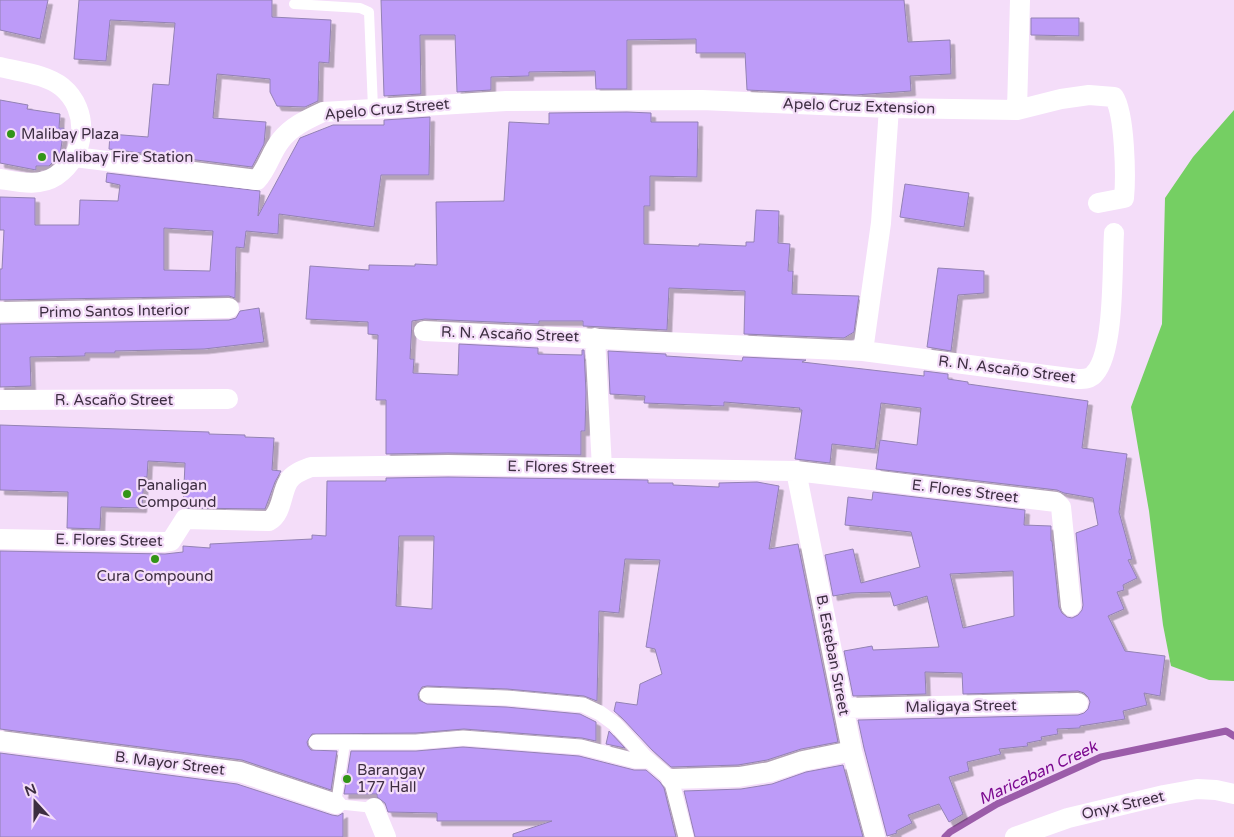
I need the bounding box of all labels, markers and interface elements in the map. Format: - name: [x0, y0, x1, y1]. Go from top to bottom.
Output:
- street label: Apelo Cruz Extension: [782, 94, 936, 118]
- street label: Apelo Cruz Street: [324, 95, 450, 123]
- place label: Malibay Plaza: [21, 125, 119, 143]
- marker: Malibay Plaza: [5, 128, 17, 140]
- place label: Malibay Fire Station: [52, 148, 193, 166]
- marker: Malibay Fire Station: [36, 151, 48, 163]
- street label: Primo Santos Interior: [39, 301, 190, 321]
- street label: R. N. Ascaño Street: [441, 323, 580, 345]
- street label: R. N. Ascaño Street: [937, 352, 1077, 386]
- street label: R. Ascaño Street: [55, 391, 173, 409]
- street label: E. Flores Street: [507, 457, 615, 477]
- place label: Panaligan Compound: [137, 476, 216, 511]
- street label: E. Flores Street: [911, 476, 1020, 506]
- marker: Panaligan Compound: [121, 488, 133, 500]
- street label: E. Flores Street: [55, 530, 163, 550]
- marker: Cura Compound: [149, 553, 161, 565]
- place label: Cura Compound: [97, 567, 213, 585]
- street label: B. Esteban Street: [812, 593, 854, 717]
- street label: Maligaya Street: [905, 696, 1017, 716]
- water label: Maricaban Creek: [975, 736, 1102, 809]
- street label: B. Mayor Street: [114, 747, 226, 779]
- place label: Barangay 177 Hall: [357, 761, 425, 796]
- marker: Barangay 177 Hall: [341, 773, 353, 785]
- north arrow: [10, 777, 60, 827]
- text: N: [22, 780, 39, 800]
- street label: Onyx Street: [1080, 787, 1166, 823]

